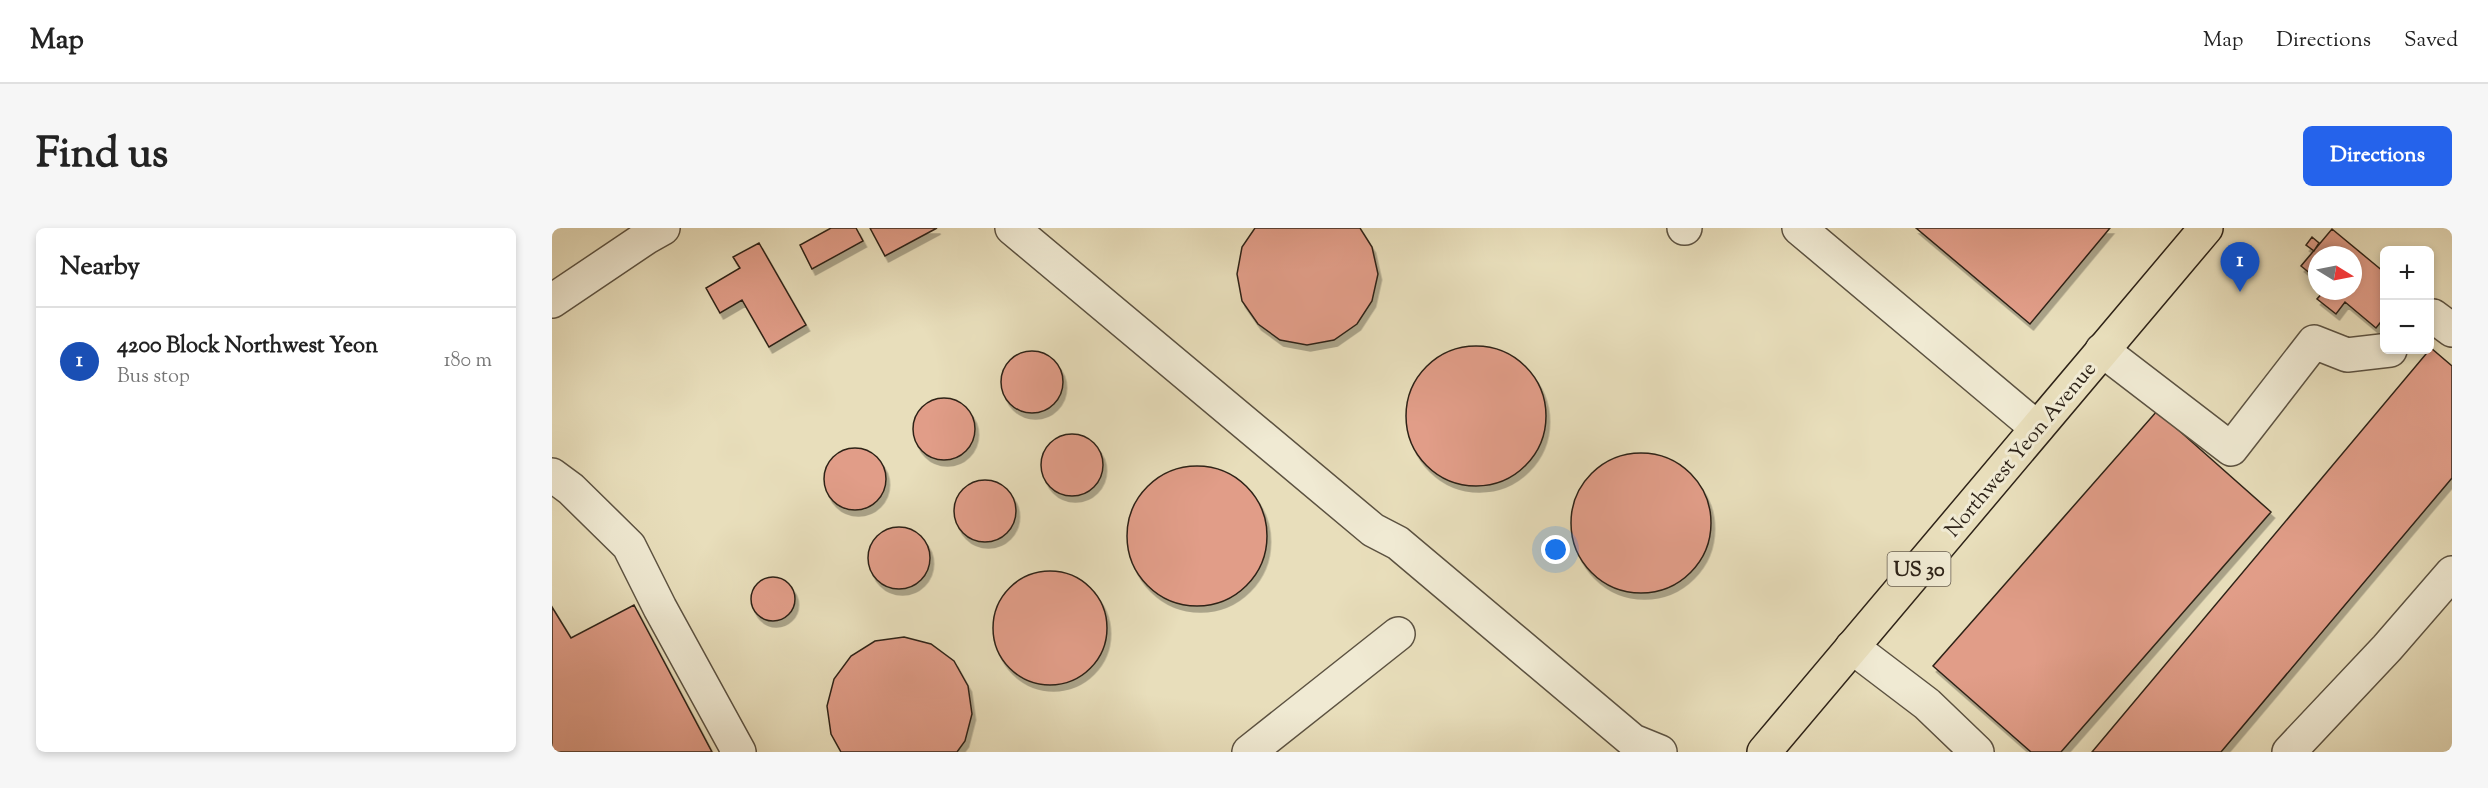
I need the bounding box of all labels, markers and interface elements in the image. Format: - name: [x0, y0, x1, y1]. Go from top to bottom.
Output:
- text: Map: [30, 21, 84, 61]
- text: Map: [2203, 26, 2243, 56]
- text: Directions: [2276, 26, 2371, 56]
- text: Saved: [2404, 26, 2458, 56]
- text: Find us: [36, 126, 168, 186]
- button: Directions: [2303, 126, 2452, 186]
- pin: 1: [2220, 242, 2260, 292]
- north arrow: [2308, 246, 2362, 300]
- map controls: [2380, 246, 2434, 354]
- button: +: [2380, 246, 2434, 300]
- text: Nearby: [60, 249, 140, 286]
- button: −: [2380, 300, 2434, 354]
- text: 4200 Block Northwest Yeon: [117, 331, 378, 363]
- text: 1: [76, 347, 83, 376]
- text: 180 m: [444, 347, 492, 376]
- street label: Northwest Yeon Avenue: [1939, 356, 2104, 545]
- text: Bus stop: [117, 363, 190, 392]
- your location: [1541, 535, 1570, 564]
- road number: US 30: [1888, 552, 1950, 586]

